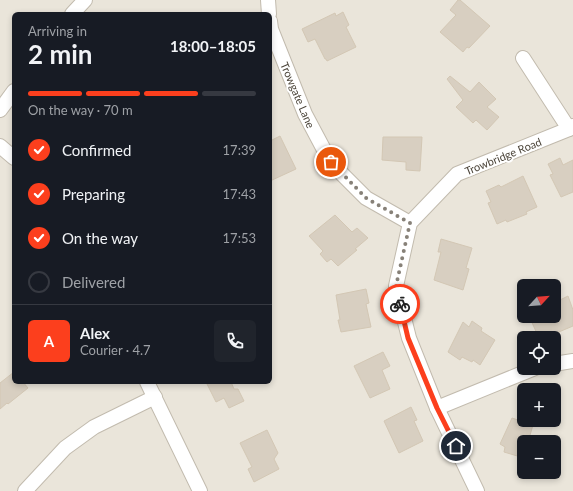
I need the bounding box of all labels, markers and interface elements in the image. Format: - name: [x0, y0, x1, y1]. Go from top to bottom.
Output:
- text: Arriving in: [28, 23, 87, 39]
- text: 18:00–18:05: [170, 37, 256, 55]
- text: 2 min: [28, 38, 92, 70]
- street label: Trowgate Lane: [278, 60, 318, 130]
- text: On the way · 70 m: [28, 102, 133, 118]
- street label: Trowbridge Road: [463, 135, 543, 177]
- icon: check: [28, 139, 50, 161]
- text: Confirmed: [62, 141, 131, 159]
- text: 17:39: [223, 142, 256, 158]
- pin: [314, 145, 348, 179]
- icon: bag: [320, 151, 342, 173]
- icon: check: [28, 183, 50, 205]
- text: Preparing: [62, 185, 125, 203]
- text: 17:43: [223, 186, 256, 202]
- icon: check: [28, 227, 50, 249]
- text: On the way: [62, 229, 138, 247]
- text: 17:53: [223, 230, 256, 246]
- text: Delivered: [62, 273, 125, 291]
- north arrow: [517, 279, 561, 323]
- map controls: [517, 279, 561, 479]
- courier: [380, 284, 420, 324]
- icon: bike: [389, 293, 411, 315]
- button: phone: [214, 320, 256, 362]
- text: Alex: [80, 324, 110, 342]
- button: locate: [517, 331, 561, 375]
- text: A: [44, 332, 54, 350]
- text: Courier · 4.7: [80, 342, 151, 358]
- button: +: [517, 383, 561, 427]
- pin: [439, 429, 473, 463]
- icon: home: [445, 435, 467, 457]
- button: −: [517, 435, 561, 479]

